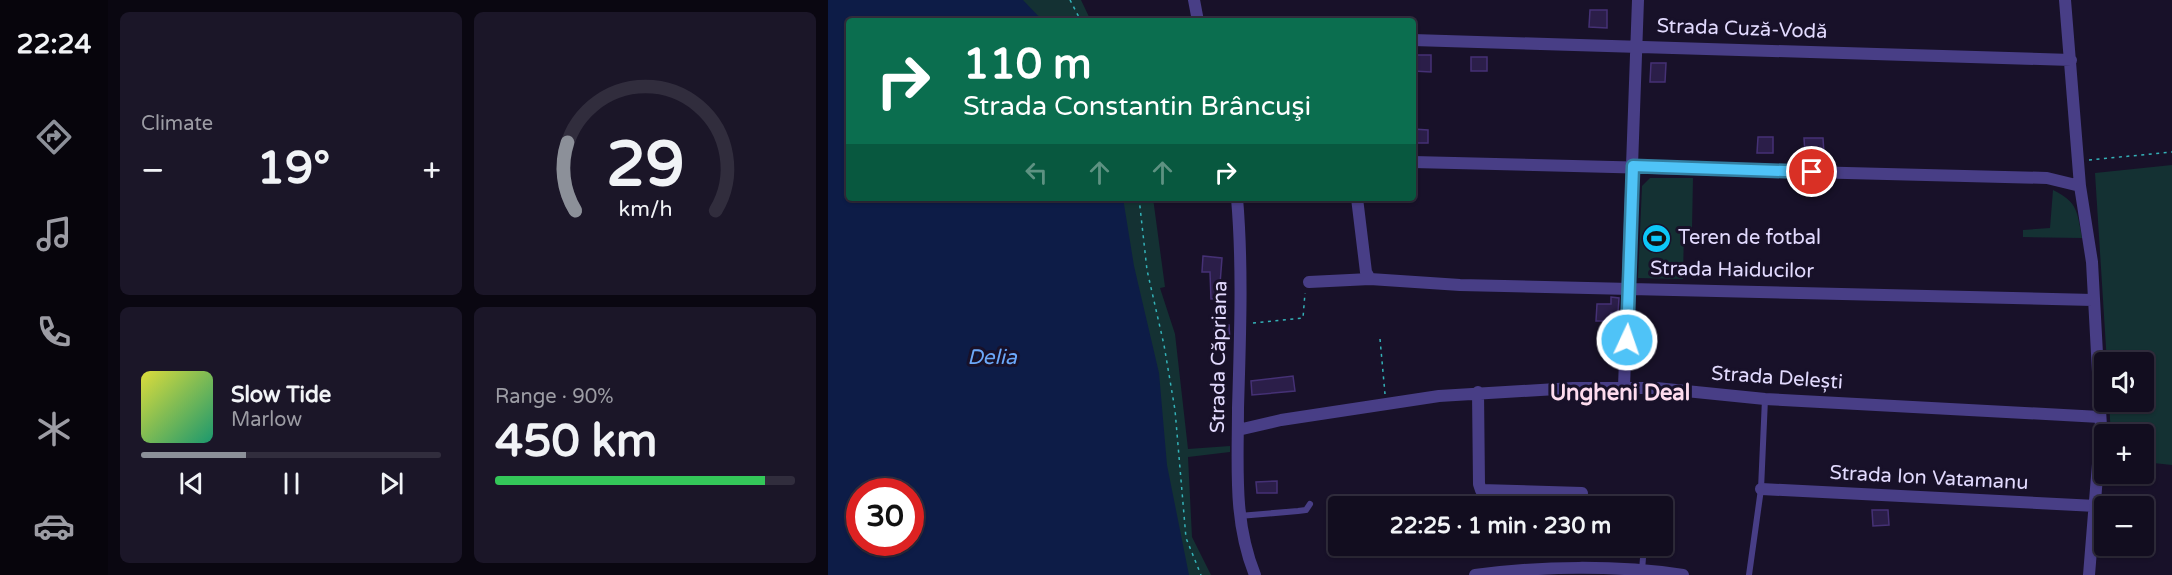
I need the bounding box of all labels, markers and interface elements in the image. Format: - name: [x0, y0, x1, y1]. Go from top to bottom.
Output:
- street label: Strada Cuză-Vodă: [1656, 14, 1828, 44]
- text: 22:24: [17, 28, 91, 61]
- text: 110 m: [963, 39, 1092, 90]
- icon: right: [864, 42, 942, 120]
- text: Strada Constantin Brâncuşi: [963, 90, 1311, 123]
- text: Climate: [141, 112, 213, 136]
- icon: directions: [33, 116, 75, 158]
- text: 29: [606, 128, 684, 203]
- text: 19°: [257, 142, 330, 196]
- pin: [1786, 146, 1837, 197]
- text: −: [141, 151, 165, 190]
- text: +: [422, 151, 441, 190]
- icon: arrive: [1795, 155, 1828, 188]
- icon: left: [1020, 156, 1053, 189]
- icon: ahead: [1083, 156, 1116, 189]
- icon: ahead: [1146, 156, 1179, 189]
- icon: right: [1209, 156, 1242, 189]
- text: km/h: [618, 196, 672, 222]
- icon: music: [33, 213, 75, 255]
- sports icon: Teren de fotbal: [1641, 222, 1673, 254]
- place label: Teren de fotbal: [1678, 226, 1821, 250]
- street label: Strada Haiducilor: [1650, 257, 1815, 283]
- street label: Strada Căpriana: [1206, 281, 1232, 433]
- position arrow: [1595, 308, 1659, 372]
- icon: phone: [33, 311, 75, 353]
- water label: Delia: [967, 345, 1018, 370]
- map controls: [2094, 352, 2154, 556]
- button: sound: [2094, 352, 2154, 412]
- street label: Strada Delești: [1710, 361, 1844, 395]
- district label: Ungheni Deal: [1550, 380, 1690, 406]
- text: Slow Tide: [231, 382, 331, 408]
- text: Range · 90%: [495, 385, 614, 409]
- icon: climate: [33, 408, 75, 450]
- text: Marlow: [231, 408, 302, 432]
- text: 450 km: [495, 415, 657, 469]
- button: +: [2094, 424, 2154, 484]
- street label: Strada Ion Vatamanu: [1829, 461, 2029, 495]
- icon: previous: [175, 467, 208, 500]
- icon: pause: [275, 467, 308, 500]
- icon: next: [375, 467, 408, 500]
- speed limit sign: 30: [846, 478, 924, 556]
- button: −: [2094, 496, 2154, 556]
- icon: car: [33, 505, 75, 547]
- text: 22:25 · 1 min · 230 m: [1390, 513, 1611, 539]

